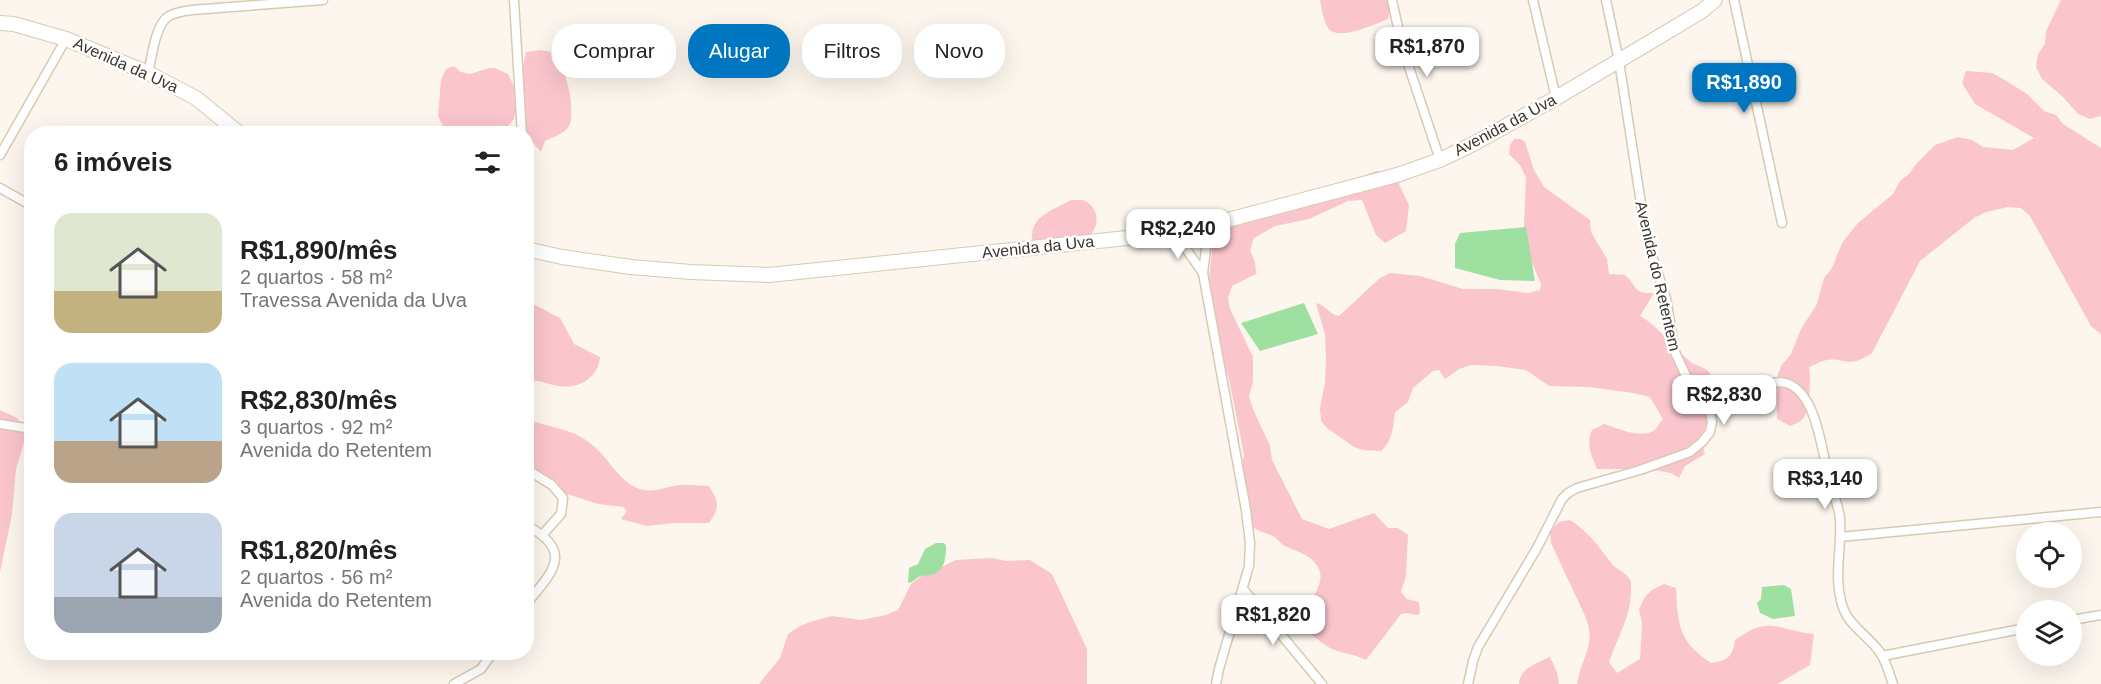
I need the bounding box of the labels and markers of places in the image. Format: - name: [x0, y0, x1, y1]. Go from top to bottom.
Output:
- pin: R$1,870: [1372, 27, 1482, 78]
- pin: R$1,890: [1689, 63, 1799, 114]
- pin: R$2,240: [1123, 209, 1233, 260]
- pin: R$2,830: [1669, 375, 1779, 426]
- pin: R$3,140: [1770, 459, 1880, 510]
- pin: R$1,820: [1218, 595, 1328, 646]

